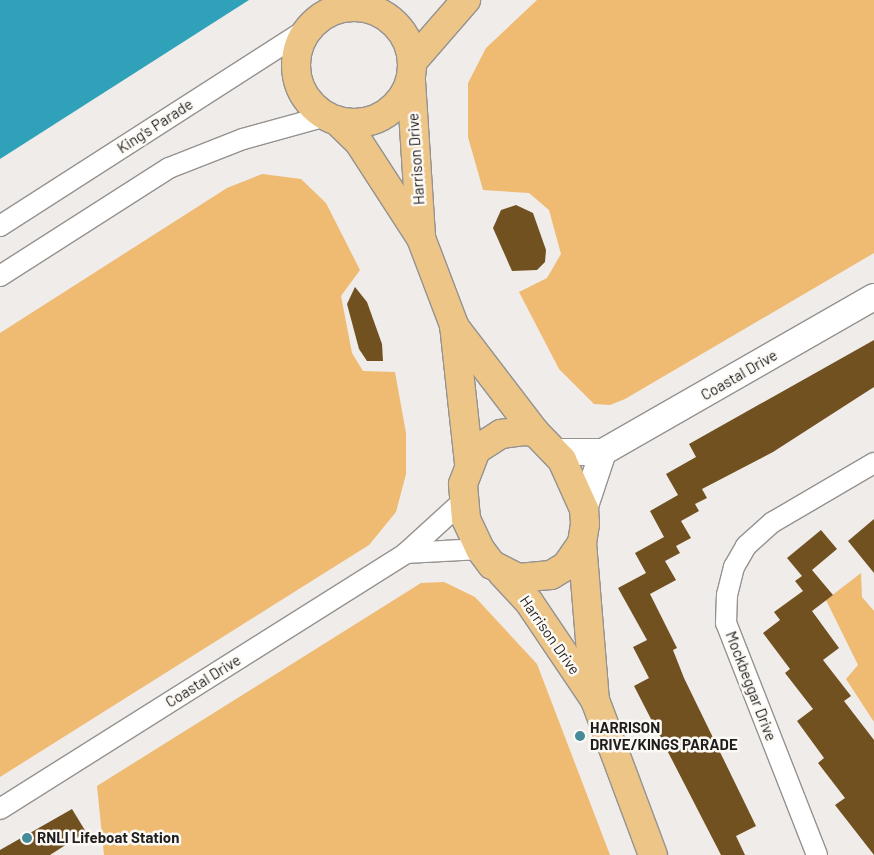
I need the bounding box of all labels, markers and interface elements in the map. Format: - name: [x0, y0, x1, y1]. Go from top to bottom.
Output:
- street label: King's Parade: [114, 95, 196, 157]
- street label: Harrison Drive: [404, 112, 428, 206]
- street label: Coastal Drive: [698, 346, 780, 404]
- street label: Harrison Drive: [516, 592, 584, 678]
- street label: Mockbeggar Drive: [722, 629, 780, 743]
- street label: Coastal Drive: [162, 651, 244, 711]
- place label: HARRISON DRIVE/KINGS PARADE: [590, 718, 738, 753]
- marker: HARRISON DRIVE/KINGS PARADE: [574, 730, 586, 742]
- place label: RNLI Lifeboat Station: [37, 829, 179, 847]
- marker: RNLI Lifeboat Station: [21, 832, 33, 844]

